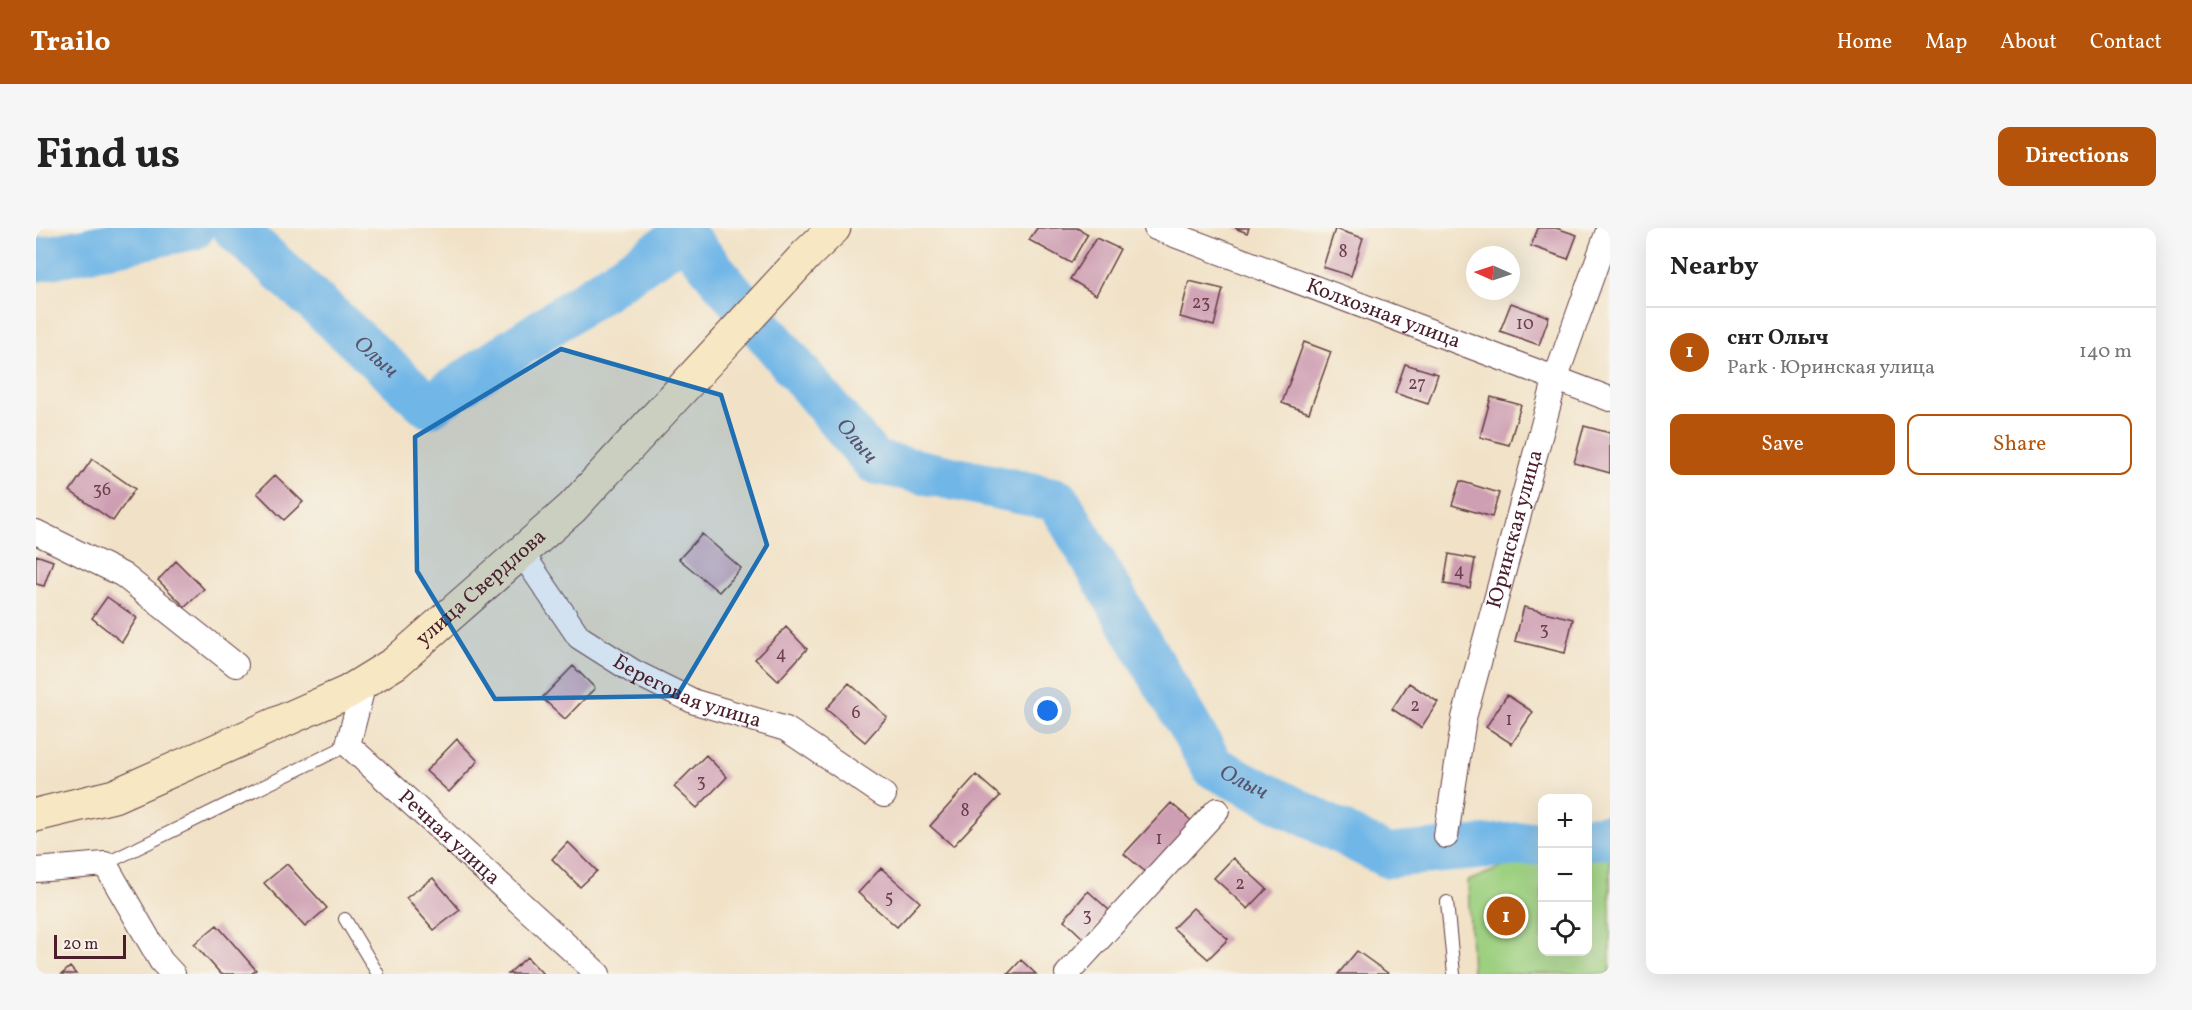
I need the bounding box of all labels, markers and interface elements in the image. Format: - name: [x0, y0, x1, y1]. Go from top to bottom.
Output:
- text: Trailo: [30, 23, 111, 62]
- text: Home: [1837, 28, 1892, 57]
- text: Map: [1925, 28, 1967, 57]
- text: About: [2000, 28, 2057, 57]
- text: Contact: [2090, 28, 2162, 57]
- text: Find us: [36, 127, 180, 186]
- button: Directions: [1998, 127, 2156, 186]
- house number: 8: [1338, 240, 1348, 265]
- north arrow: [1466, 246, 1520, 300]
- text: Nearby: [1670, 249, 1759, 285]
- street label: Колхозная улица: [1302, 271, 1465, 356]
- house number: 23: [1192, 291, 1210, 316]
- house number: 10: [1516, 312, 1534, 337]
- text: снт Олыч: [1727, 323, 1829, 354]
- water label: Олыч: [346, 329, 405, 386]
- text: 1: [1685, 338, 1694, 366]
- text: 140 m: [2079, 338, 2132, 366]
- text: Park · Юринская улица: [1727, 354, 1935, 382]
- house number: 27: [1408, 372, 1426, 397]
- water label: Олыч: [828, 412, 885, 471]
- button: Save: [1670, 414, 1895, 475]
- button: Share: [1907, 414, 2132, 475]
- street label: Юринская улица: [1480, 447, 1550, 612]
- house number: 36: [93, 478, 111, 503]
- street label: улица Свердлова: [410, 522, 553, 653]
- house number: 4: [1454, 559, 1464, 584]
- house number: 3: [1539, 618, 1549, 643]
- house number: 4: [776, 642, 786, 667]
- street label: Береговая улица: [607, 648, 765, 735]
- house number: 2: [1410, 694, 1420, 719]
- your location: [1033, 696, 1062, 725]
- house number: 6: [851, 701, 861, 726]
- house number: 1: [1506, 708, 1512, 733]
- water label: Олыч: [1214, 757, 1273, 808]
- house number: 3: [696, 770, 706, 795]
- street label: Речная улица: [392, 783, 506, 892]
- map controls: [1538, 794, 1592, 956]
- button: +: [1538, 794, 1592, 848]
- house number: 8: [960, 799, 970, 824]
- house number: 1: [1156, 827, 1162, 852]
- button: −: [1538, 848, 1592, 902]
- house number: 2: [1235, 872, 1245, 897]
- house number: 5: [885, 886, 893, 911]
- pin: 1: [1486, 894, 1526, 938]
- button: locate: [1538, 902, 1592, 956]
- house number: 3: [1082, 904, 1092, 929]
- scale bar: [54, 932, 126, 960]
- text: 20 m: [63, 934, 98, 956]

